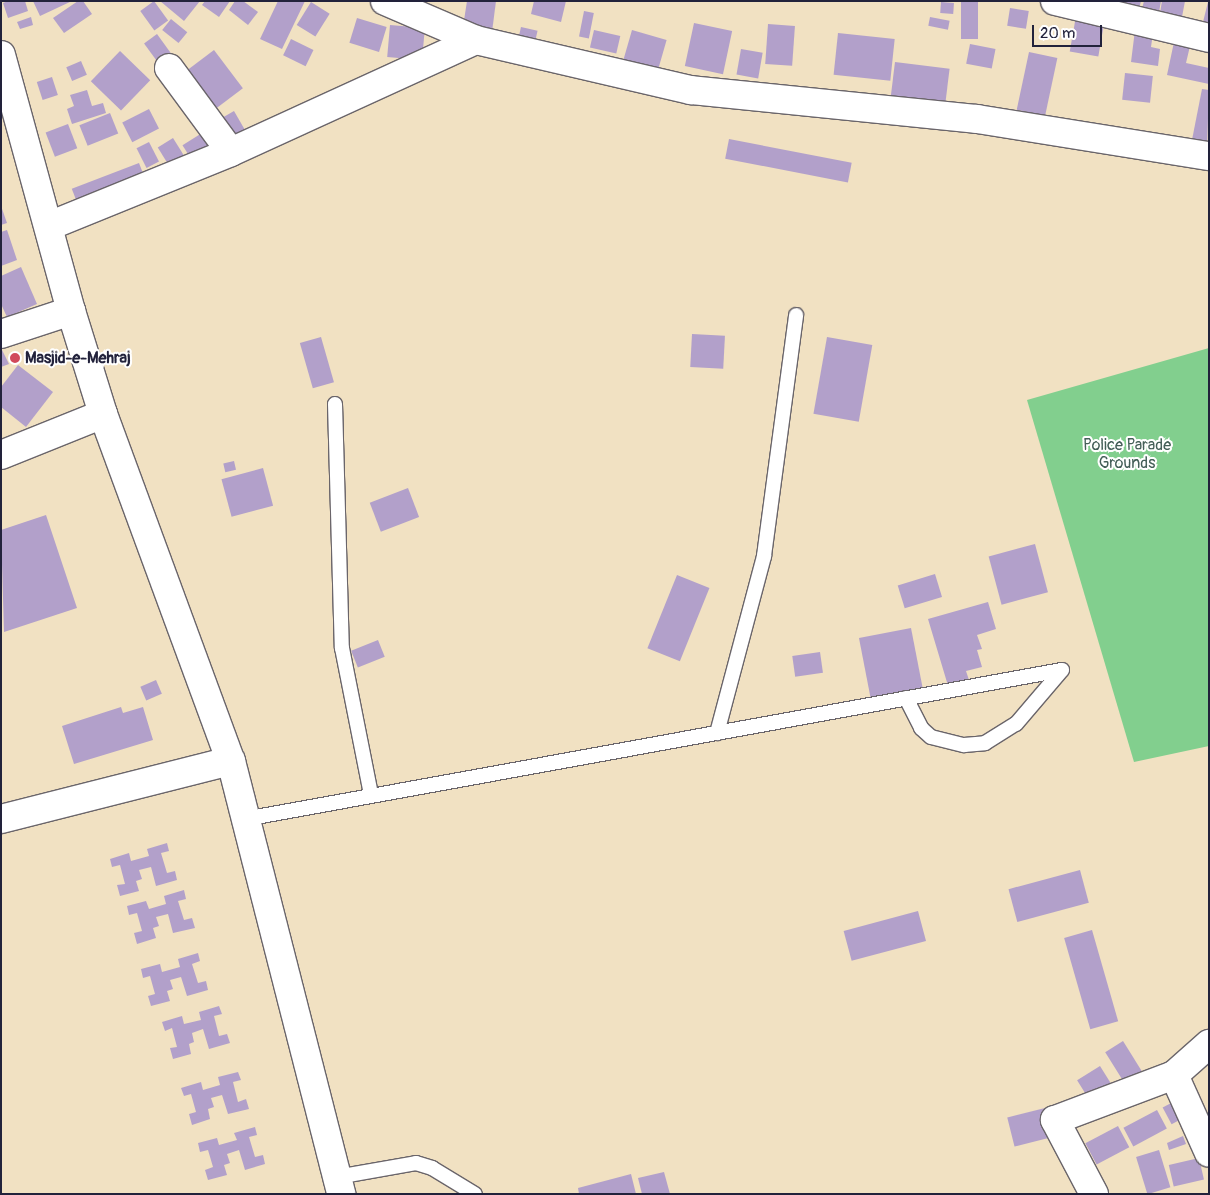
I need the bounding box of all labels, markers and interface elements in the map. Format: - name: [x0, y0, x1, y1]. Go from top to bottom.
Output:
- scale bar: [1035, 15, 1105, 47]
- text: 20 m: [1040, 24, 1075, 43]
- place label: Masjid-e-Mehraj: [25, 348, 131, 368]
- marker: Masjid-e-Mehraj: [9, 352, 21, 364]
- park label: Police Parade Grounds: [1083, 435, 1171, 473]

